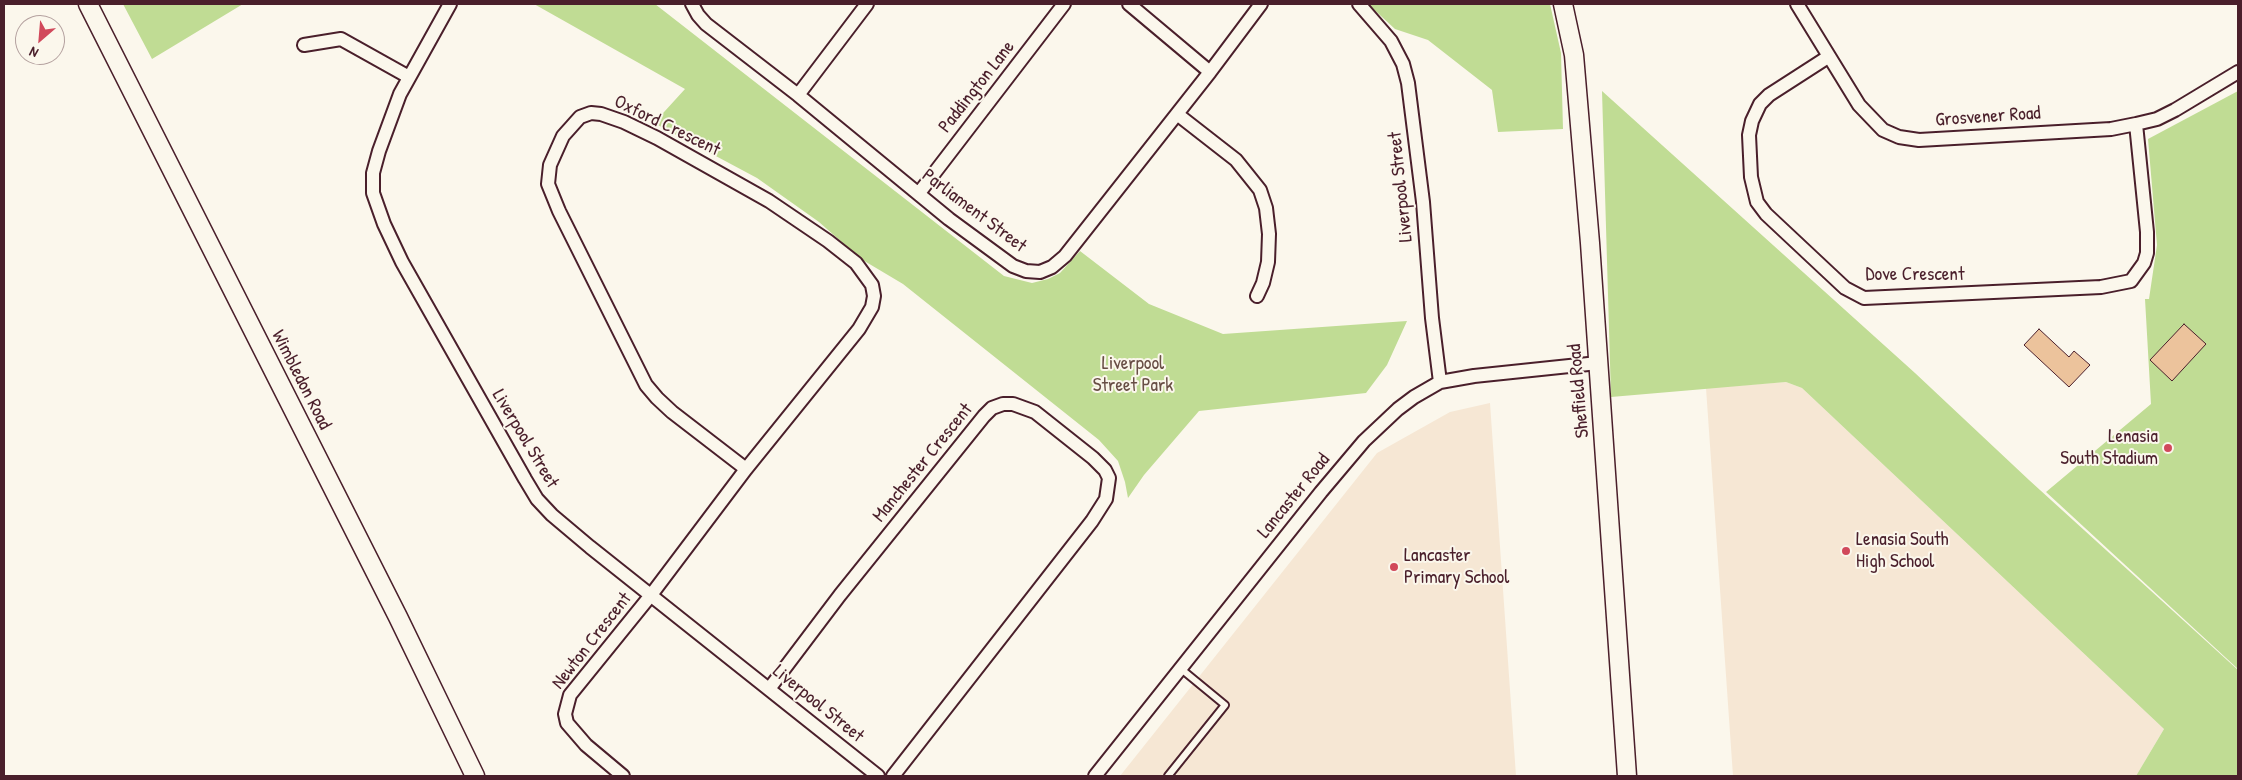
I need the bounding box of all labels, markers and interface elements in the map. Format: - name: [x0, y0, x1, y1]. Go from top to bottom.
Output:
- north arrow: [15, 15, 65, 65]
- street label: Paddington Lane: [934, 36, 1020, 138]
- text: N: [26, 43, 41, 63]
- street label: Oxford Crescent: [610, 90, 724, 162]
- street label: Grosvener Road: [1935, 102, 2041, 132]
- street label: Liverpool Street: [1384, 131, 1418, 243]
- street label: Parliament Street: [917, 164, 1031, 258]
- street label: Dove Crescent: [1866, 264, 1964, 286]
- street label: Wimbledon Road: [266, 326, 336, 434]
- street label: Sheffield Road: [1564, 343, 1594, 439]
- park label: Liverpool Street Park: [1093, 353, 1173, 397]
- street label: Liverpool Street: [487, 386, 563, 492]
- street label: Manchester Crescent: [868, 399, 978, 527]
- place label: Lenasia South Stadium: [2060, 426, 2158, 470]
- marker: Lenasia South Stadium: [2162, 442, 2174, 454]
- street label: Lancaster Road: [1253, 449, 1335, 543]
- place label: Lenasia South High School: [1856, 529, 1949, 573]
- place label: Lancaster Primary School: [1404, 545, 1509, 589]
- marker: Lenasia South High School: [1840, 545, 1852, 557]
- marker: Lancaster Primary School: [1388, 561, 1400, 573]
- street label: Newton Crescent: [547, 588, 637, 694]
- street label: Liverpool Street: [768, 660, 868, 748]

